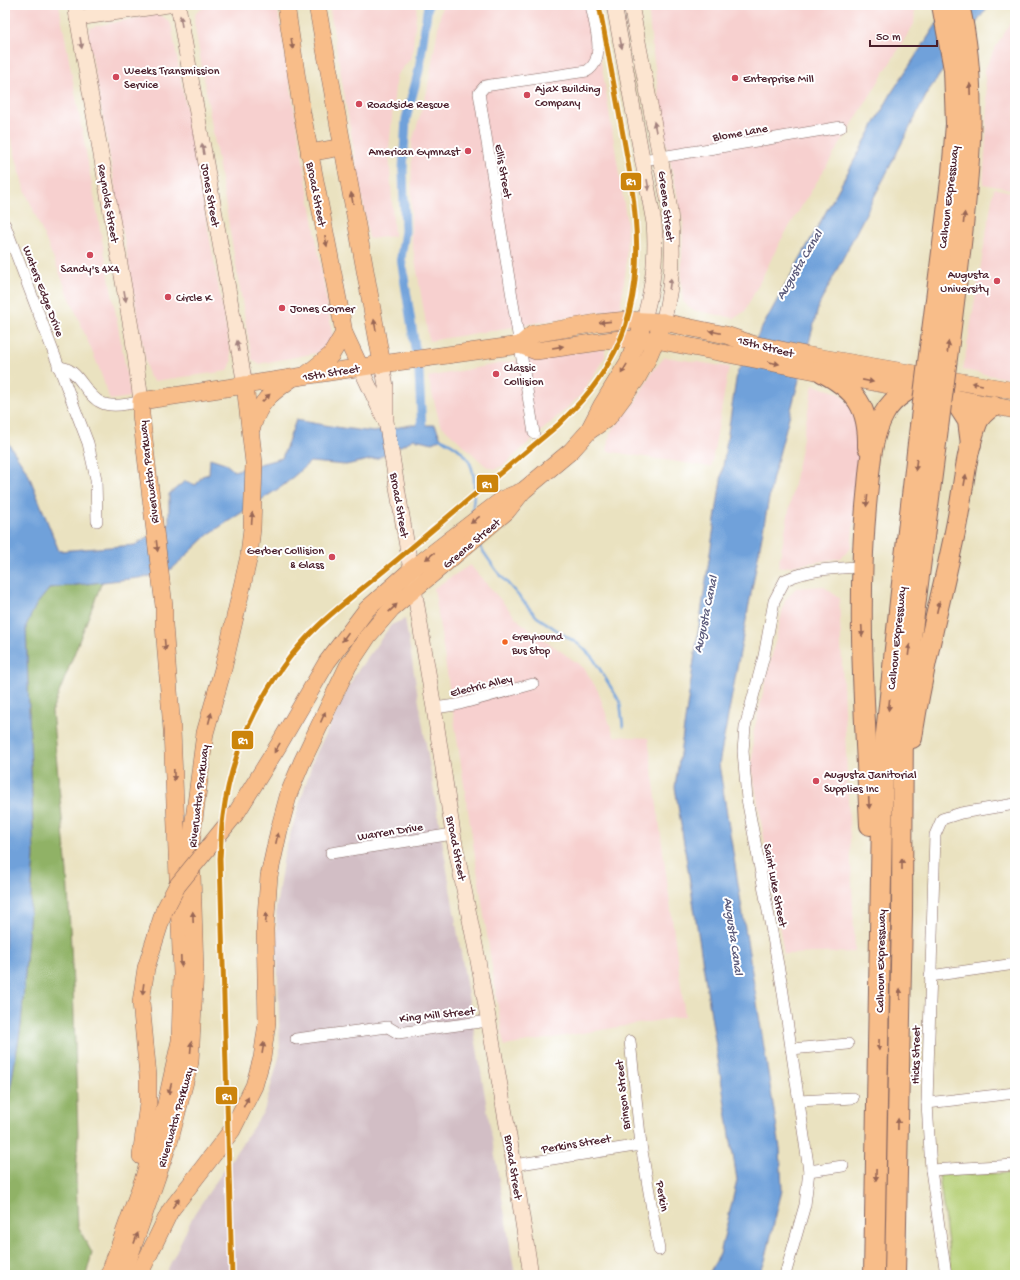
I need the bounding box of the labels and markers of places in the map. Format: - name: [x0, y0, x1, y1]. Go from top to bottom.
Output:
- place label: Weeks Transmission Service: [124, 65, 220, 93]
- marker: Weeks Transmission Service: [111, 72, 121, 82]
- marker: Enterprise Mill: [730, 73, 740, 83]
- place label: Enterprise Mill: [743, 73, 814, 87]
- place label: Ajax Building Company: [535, 83, 601, 111]
- marker: Ajax Building Company: [522, 90, 532, 100]
- marker: Roadside Rescue: [354, 99, 364, 109]
- place label: Roadside Rescue: [367, 99, 450, 113]
- place label: American Gymnast: [368, 146, 461, 160]
- marker: American Gymnast: [463, 146, 473, 156]
- marker: Sandy's 4x4: [85, 250, 95, 260]
- place label: Sandy's 4x4: [61, 263, 120, 277]
- place label: Augusta University: [940, 269, 989, 297]
- marker: Augusta University: [992, 276, 1002, 286]
- marker: Circle K: [163, 292, 173, 302]
- place label: Circle K: [176, 292, 213, 306]
- marker: Jones Corner: [277, 303, 287, 313]
- place label: Jones Corner: [290, 303, 357, 317]
- place label: Classic Collision: [504, 362, 544, 390]
- marker: Classic Collision: [491, 369, 501, 379]
- place label: Gerber Collision & Glass: [247, 545, 325, 573]
- marker: Gerber Collision & Glass: [327, 552, 337, 562]
- place label: Greyhound Bus Stop: [511, 632, 564, 658]
- marker: Greyhound Bus Stop: [500, 637, 510, 647]
- place label: Augusta Janitorial Supplies Inc: [824, 769, 917, 797]
- marker: Augusta Janitorial Supplies Inc: [811, 776, 821, 786]

